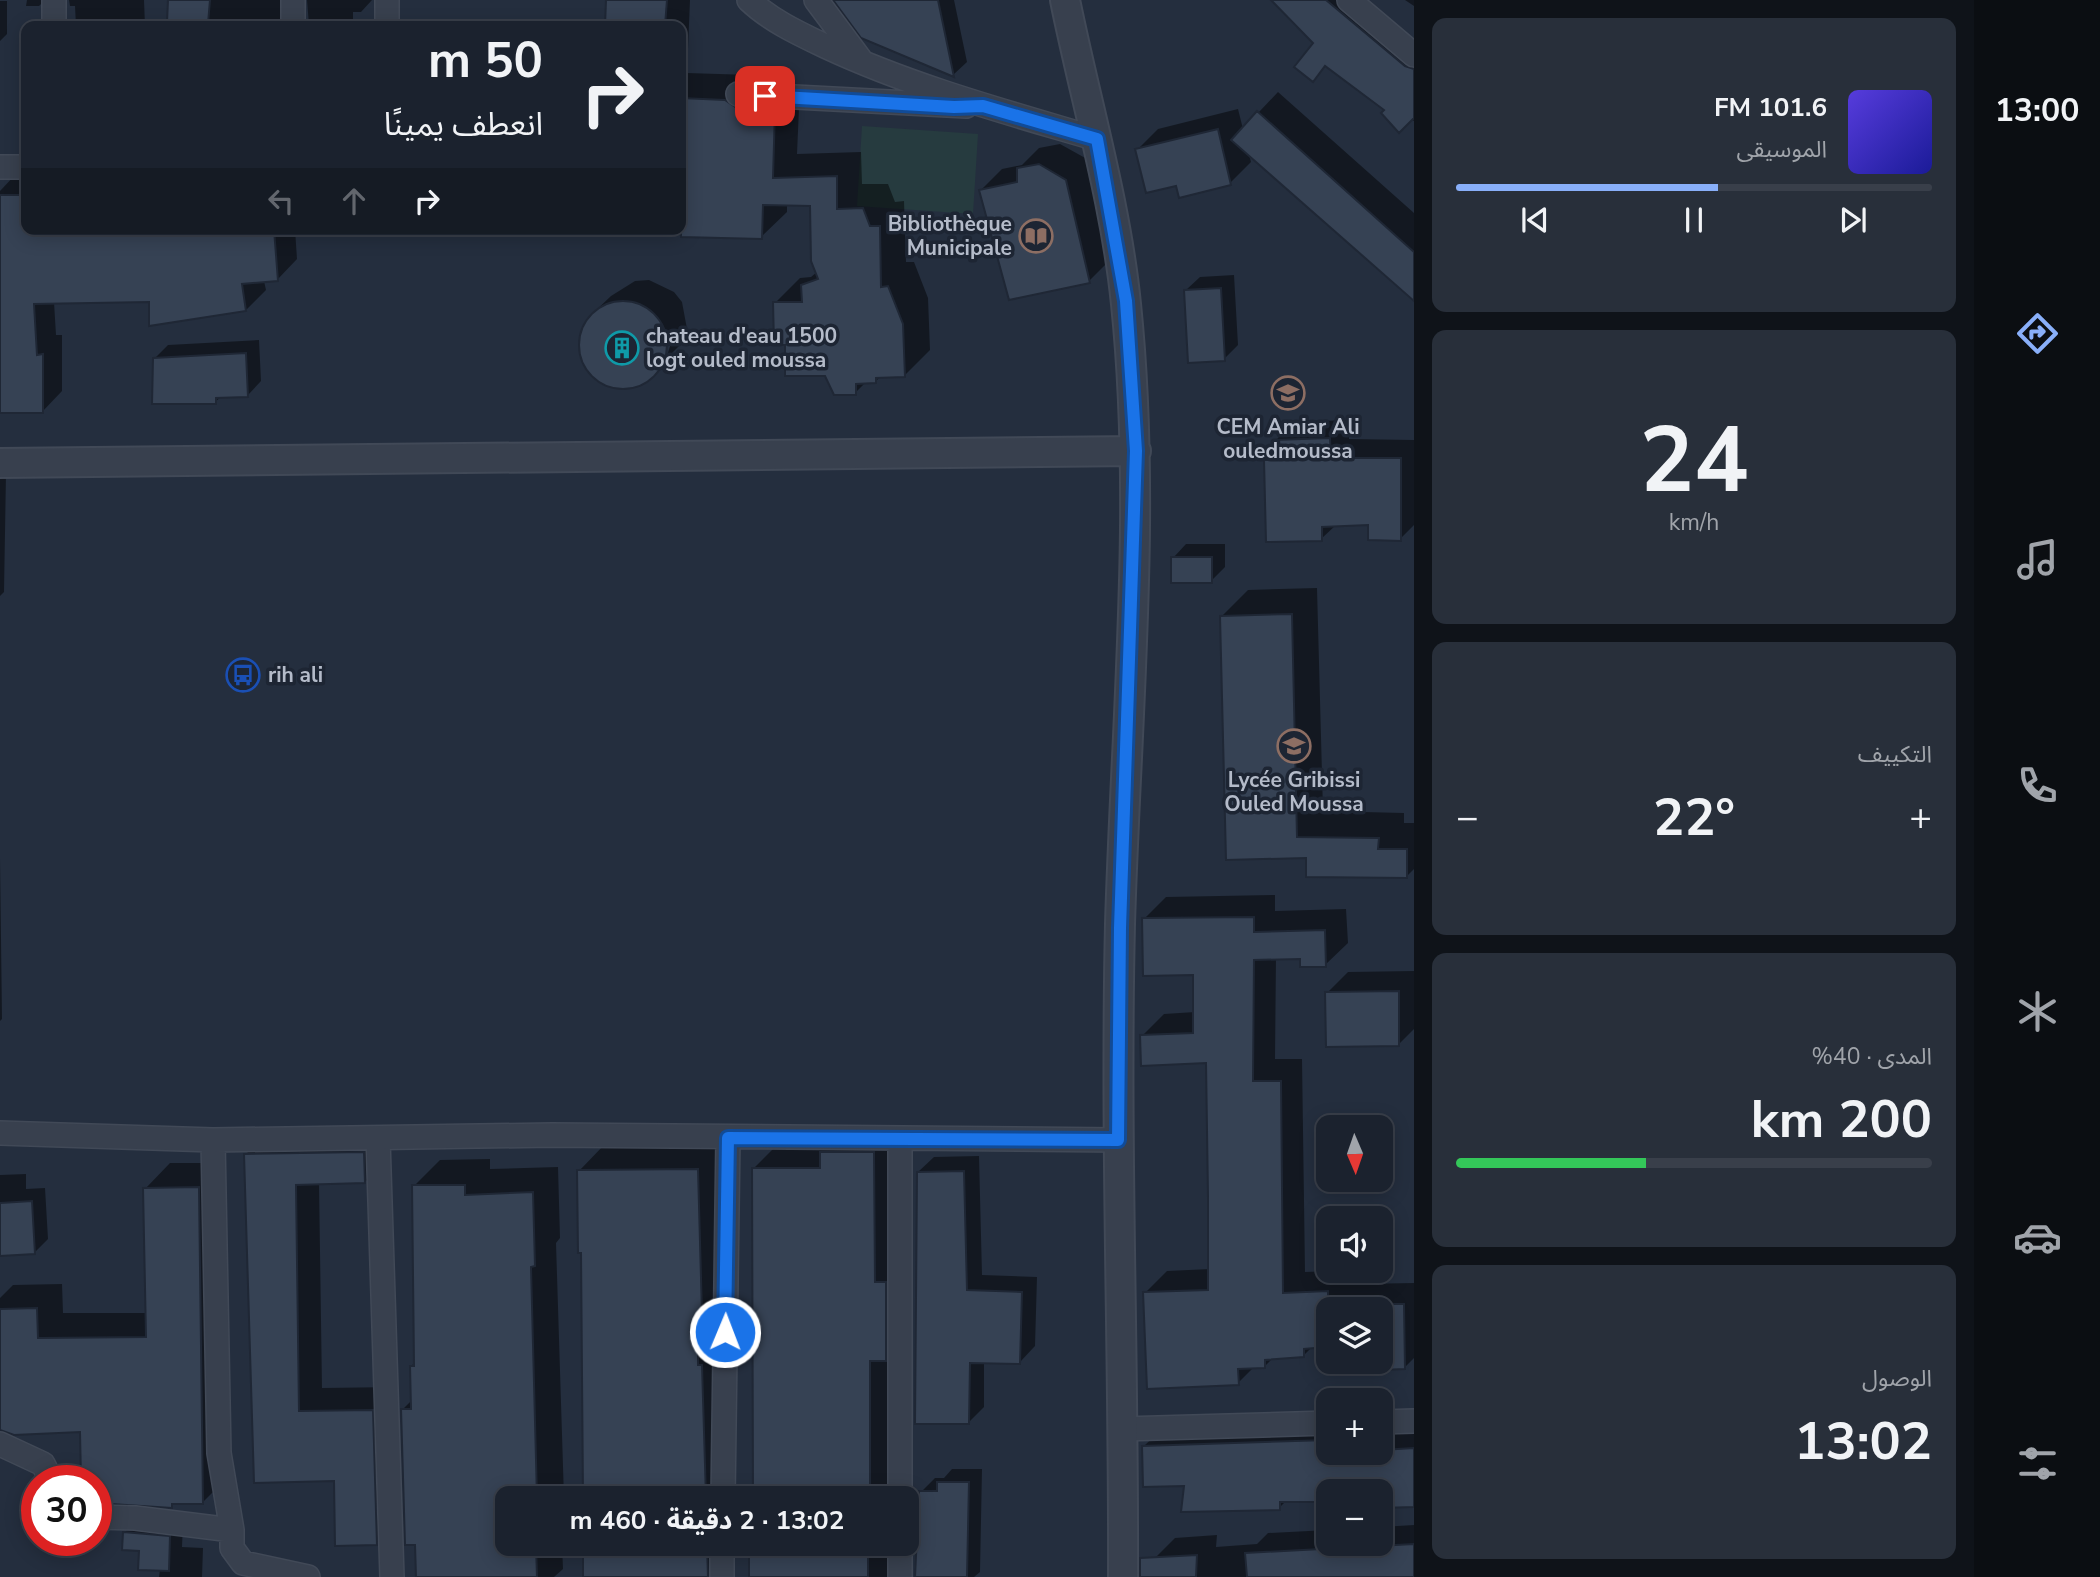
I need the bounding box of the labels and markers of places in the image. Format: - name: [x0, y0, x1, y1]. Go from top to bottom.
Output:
- pin: [735, 66, 795, 126]
- place label: Bibliothèque Municipale: [888, 210, 1012, 262]
- library icon: Bibliothèque Municipale: [1017, 217, 1055, 255]
- place label: chateau d'eau 1500 logt ouled moussa: [646, 322, 837, 374]
- building icon: chateau d'eau 1500 logt ouled moussa: [603, 329, 641, 367]
- school or university icon: CEM Amiar Ali ouledmoussa: [1269, 374, 1307, 412]
- place label: CEM Amiar Ali ouledmoussa: [1216, 413, 1360, 465]
- bus stop icon: rih ali: [224, 656, 262, 694]
- place label: rih ali: [268, 661, 323, 689]
- school or university icon: Lycée Gribissi Ouled Moussa: [1275, 727, 1313, 765]
- place label: Lycée Gribissi Ouled Moussa: [1224, 766, 1364, 818]

